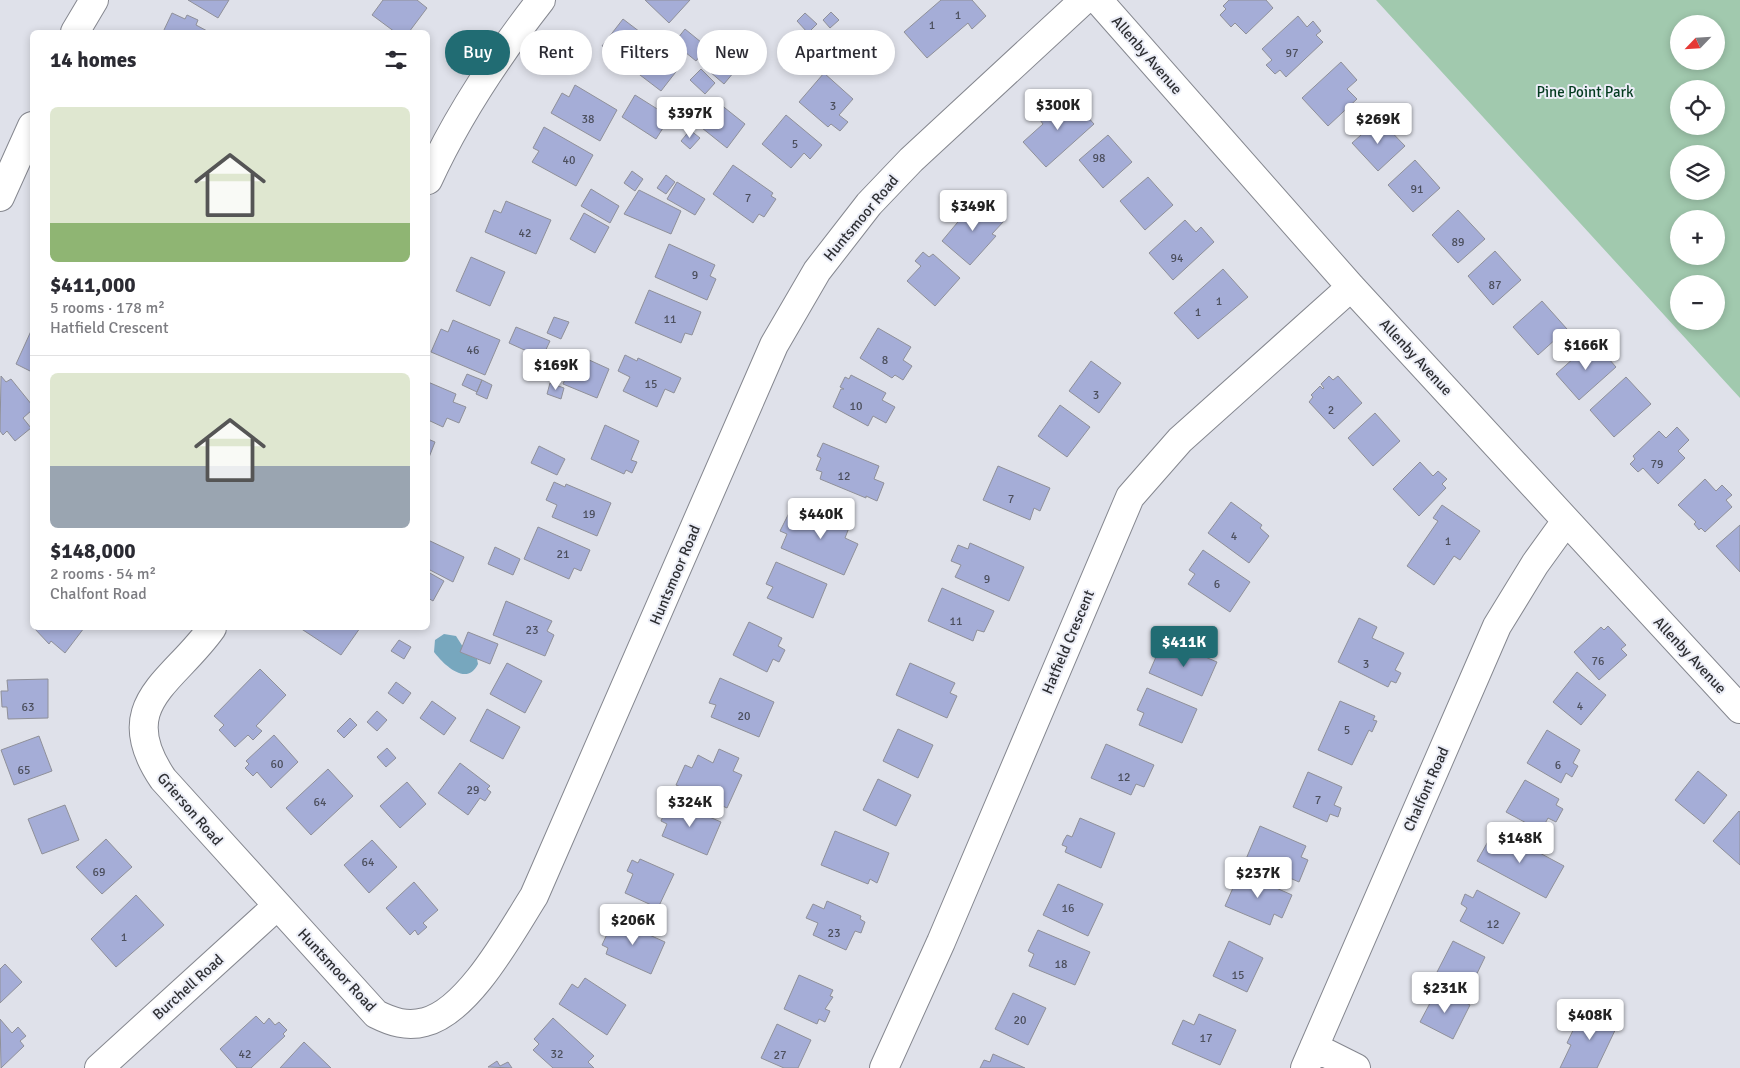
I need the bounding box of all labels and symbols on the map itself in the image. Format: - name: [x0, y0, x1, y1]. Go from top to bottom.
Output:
- house number: 1: [955, 8, 961, 23]
- street label: Allenby Avenue: [1108, 12, 1186, 98]
- north arrow: [1670, 15, 1725, 70]
- house number: 1: [929, 18, 935, 33]
- house number: 97: [1286, 46, 1298, 61]
- park label: Pine Point Park: [1536, 83, 1634, 101]
- pin: $300K: [1023, 88, 1093, 131]
- pin: $397K: [655, 96, 725, 139]
- house number: 3: [830, 99, 836, 114]
- pin: $269K: [1343, 102, 1413, 145]
- house number: 38: [582, 112, 594, 127]
- house number: 5: [792, 137, 798, 152]
- house number: 98: [1093, 151, 1105, 166]
- house number: 40: [563, 153, 575, 168]
- street label: Huntsmoor Road: [820, 171, 902, 265]
- house number: 91: [1411, 182, 1423, 197]
- pin: $349K: [938, 190, 1008, 232]
- house number: 7: [745, 191, 751, 206]
- house number: 42: [519, 226, 531, 241]
- house number: 89: [1452, 235, 1464, 250]
- house number: 94: [1171, 251, 1184, 266]
- house number: 9: [692, 268, 698, 283]
- house number: 87: [1489, 278, 1501, 293]
- house number: 1: [1216, 294, 1222, 309]
- house number: 1: [1195, 305, 1201, 320]
- house number: 11: [664, 312, 676, 327]
- street label: Allenby Avenue: [1376, 315, 1456, 399]
- pin: $166K: [1551, 328, 1621, 371]
- house number: 46: [467, 343, 479, 358]
- pin: $169K: [521, 348, 591, 391]
- house number: 8: [882, 353, 888, 368]
- house number: 15: [645, 377, 657, 392]
- house number: 3: [1093, 388, 1099, 403]
- house number: 10: [850, 399, 862, 414]
- house number: 2: [1328, 403, 1334, 418]
- house number: 79: [1651, 457, 1663, 472]
- house number: 12: [838, 469, 850, 484]
- house number: 7: [1008, 492, 1014, 507]
- pin: $440K: [786, 498, 856, 540]
- house number: 19: [583, 507, 595, 522]
- street label: Huntsmoor Road: [646, 522, 704, 628]
- house number: 4: [1231, 529, 1238, 544]
- house number: 1: [1445, 534, 1451, 549]
- house number: 21: [557, 547, 569, 562]
- house number: 9: [984, 572, 990, 587]
- house number: 6: [1214, 577, 1220, 592]
- street label: Hatfield Crescent: [1038, 587, 1098, 697]
- street label: Allenby Avenue: [1650, 613, 1730, 697]
- house number: 11: [950, 614, 962, 629]
- house number: 23: [526, 623, 538, 638]
- pin: $411K: [1149, 626, 1219, 668]
- house number: 76: [1592, 654, 1604, 669]
- house number: 3: [1363, 657, 1369, 672]
- house number: 4: [1577, 699, 1584, 714]
- house number: 63: [22, 700, 34, 715]
- house number: 20: [738, 709, 750, 724]
- house number: 5: [1344, 723, 1350, 738]
- street label: Chalfont Road: [1399, 744, 1453, 834]
- house number: 60: [271, 757, 283, 772]
- house number: 6: [1555, 758, 1561, 773]
- house number: 65: [18, 763, 30, 778]
- street label: Grierson Road: [154, 769, 226, 849]
- house number: 12: [1118, 770, 1130, 785]
- house number: 29: [467, 783, 479, 798]
- pin: $324K: [655, 786, 725, 828]
- house number: 7: [1315, 793, 1321, 808]
- house number: 64: [314, 795, 327, 810]
- pin: $148K: [1485, 822, 1555, 864]
- house number: 64: [362, 855, 375, 870]
- pin: $237K: [1223, 856, 1293, 899]
- house number: 69: [93, 865, 105, 880]
- house number: 16: [1062, 901, 1074, 916]
- pin: $206K: [598, 904, 668, 946]
- house number: 12: [1487, 917, 1499, 932]
- street label: Huntsmoor Road: [294, 925, 380, 1015]
- house number: 23: [828, 926, 840, 941]
- house number: 1: [121, 930, 127, 945]
- street label: Burchell Road: [149, 950, 227, 1024]
- house number: 18: [1055, 957, 1067, 972]
- house number: 15: [1232, 968, 1244, 983]
- pin: $231K: [1410, 972, 1480, 1014]
- pin: $408K: [1555, 998, 1625, 1041]
- house number: 20: [1014, 1013, 1026, 1028]
- house number: 17: [1200, 1031, 1212, 1046]
- house number: 42: [239, 1047, 251, 1062]
- house number: 32: [551, 1047, 563, 1062]
- house number: 27: [774, 1048, 786, 1063]

